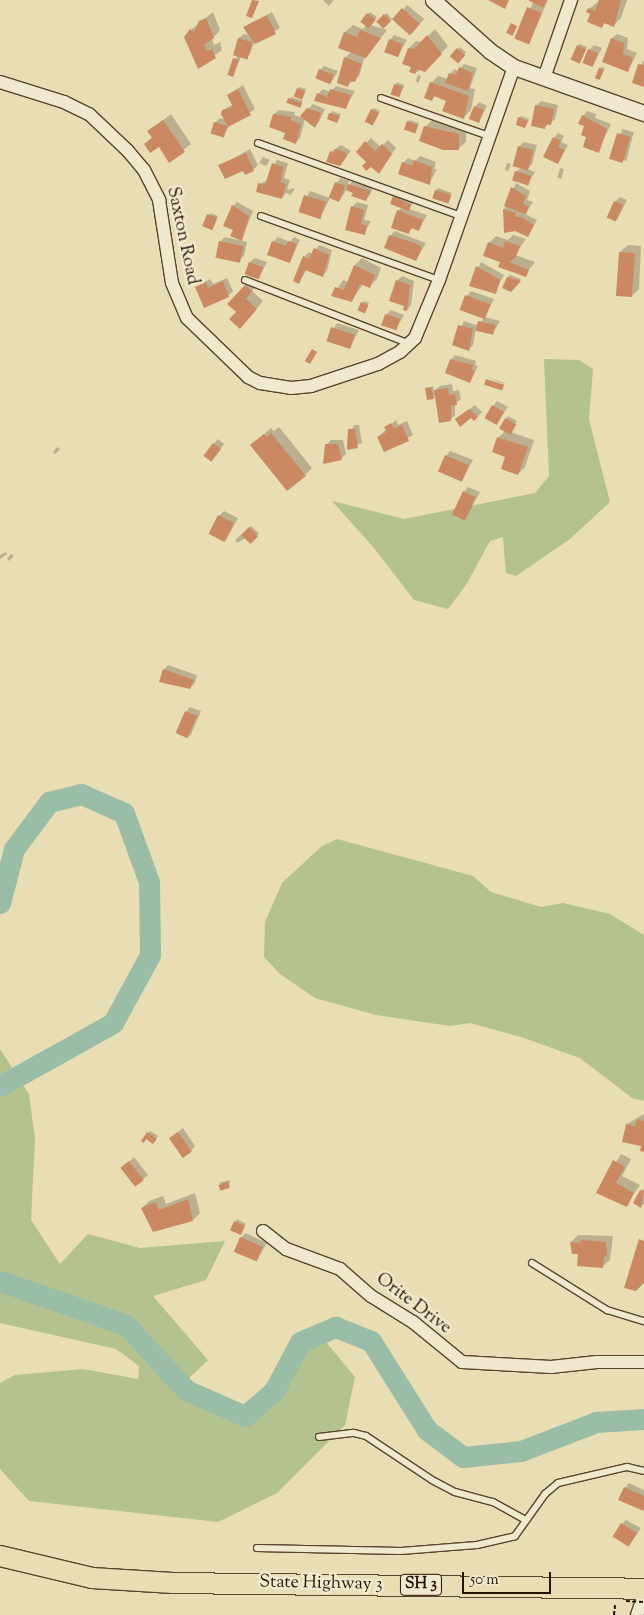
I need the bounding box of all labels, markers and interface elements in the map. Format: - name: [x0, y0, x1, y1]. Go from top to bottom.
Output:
- street label: Saxton Road: [161, 185, 203, 287]
- street label: Orite Drive: [371, 1269, 455, 1339]
- scale bar: [464, 1562, 553, 1594]
- text: 50 m: [470, 1570, 499, 1591]
- street label: State Highway 3: [259, 1572, 383, 1596]
- road number: SH 3: [400, 1572, 442, 1598]

